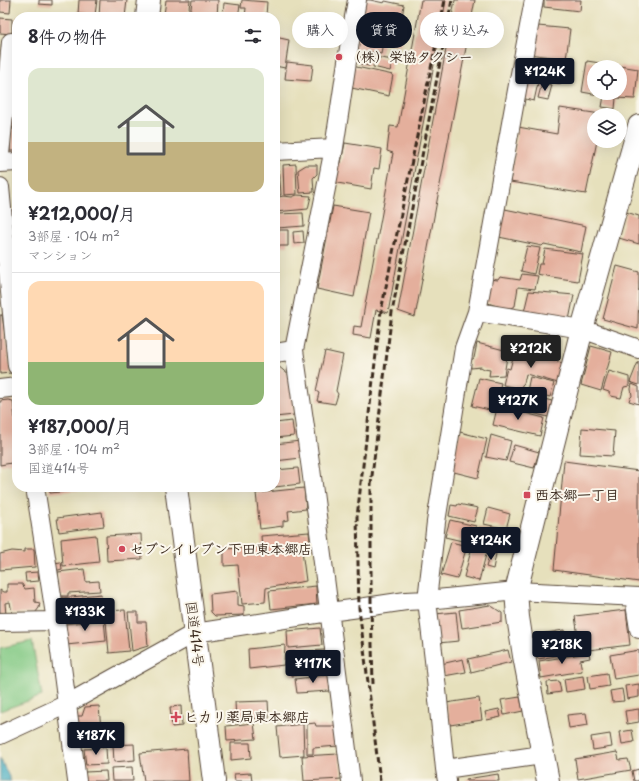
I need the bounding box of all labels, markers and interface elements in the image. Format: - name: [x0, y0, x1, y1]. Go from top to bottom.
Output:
- chip: 購入: [292, 12, 348, 48]
- chip: 賃貸: [356, 12, 412, 48]
- chip: 絞り込み: [420, 12, 504, 48]
- text: 8件の物件: [28, 23, 107, 49]
- icon: filters: [242, 25, 264, 47]
- place label: （株）栄協タクシー: [347, 46, 473, 67]
- marker: （株）栄協タクシー: [334, 52, 344, 62]
- pin: ¥124K: [517, 58, 573, 92]
- map controls: [587, 60, 627, 148]
- button: locate: [587, 60, 627, 100]
- text: ¥124K: [524, 61, 566, 80]
- icon: home: [110, 94, 182, 166]
- button: layers: [587, 108, 627, 148]
- text: ¥212,000/月: [28, 200, 136, 226]
- text: 3部屋 · 104 m²: [28, 226, 120, 245]
- text: マンション: [28, 245, 92, 264]
- icon: home: [110, 307, 182, 379]
- pin: ¥212K: [503, 335, 559, 369]
- text: ¥212K: [510, 338, 552, 357]
- pin: ¥127K: [490, 387, 546, 421]
- text: ¥127K: [498, 390, 538, 409]
- text: ¥187,000/月: [28, 413, 132, 439]
- text: 3部屋 · 104 m²: [28, 439, 120, 458]
- text: 国道414号: [28, 458, 89, 477]
- place label: 西本郷一丁目: [535, 484, 619, 505]
- marker: 西本郷一丁目: [522, 490, 532, 500]
- pin: ¥124K: [463, 527, 519, 561]
- text: ¥124K: [470, 530, 512, 549]
- place label: セブンイレブン下田東本郷店: [130, 538, 312, 559]
- marker: セブンイレブン下田東本郷店: [117, 544, 127, 554]
- pin: ¥133K: [57, 598, 113, 632]
- street label: 国道414号: [181, 600, 210, 668]
- text: ¥133K: [65, 601, 105, 620]
- pin: ¥218K: [534, 631, 590, 665]
- text: ¥218K: [541, 634, 583, 653]
- pin: ¥117K: [285, 650, 341, 684]
- text: ¥117K: [294, 653, 332, 672]
- place label: ヒカリ薬局東本郷店: [184, 706, 310, 727]
- marker: ヒカリ薬局東本郷店: [171, 712, 181, 722]
- pin: ¥187K: [68, 722, 124, 756]
- text: ¥187K: [76, 725, 116, 744]

